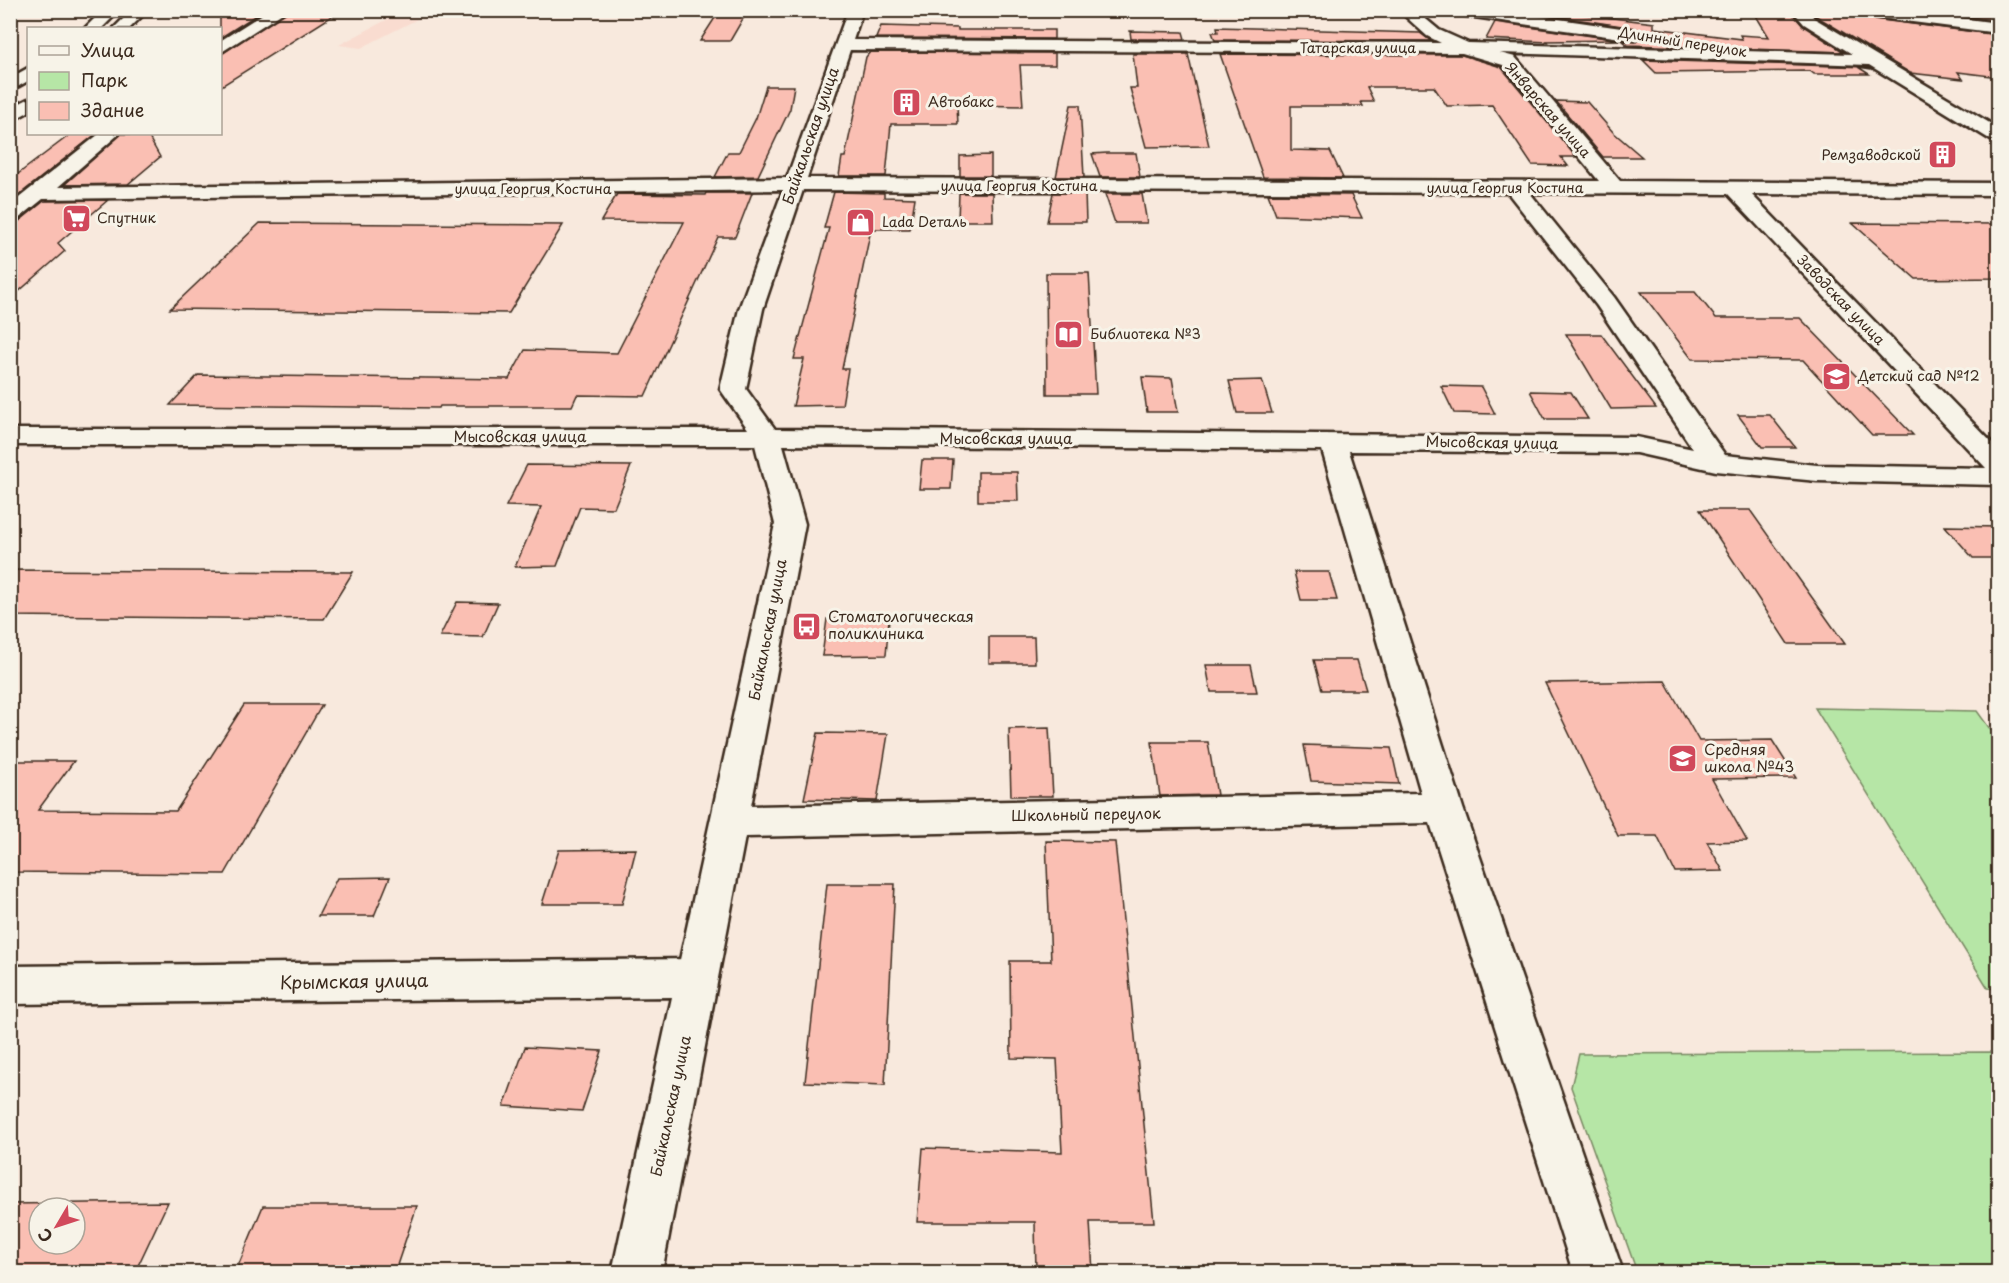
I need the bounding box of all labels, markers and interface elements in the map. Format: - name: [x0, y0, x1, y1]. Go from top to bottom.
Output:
- street label: Длинный переулок: [1617, 21, 1749, 62]
- legend: [27, 27, 222, 135]
- text: Улица: [81, 36, 135, 63]
- street label: Татарская улица: [1300, 37, 1416, 58]
- street label: Январская улица: [1501, 57, 1596, 162]
- street label: Байкальская улица: [775, 63, 844, 207]
- text: Парк: [81, 66, 128, 93]
- building icon: Автобакс: [891, 86, 923, 118]
- place label: Автобакс: [928, 91, 994, 112]
- text: Здание: [81, 96, 144, 123]
- building icon: Ремзаводской: [1926, 139, 1958, 171]
- place label: Ремзаводской: [1822, 144, 1921, 165]
- street label: улица Георгия Костина: [940, 175, 1098, 196]
- street label: улица Георгия Костина: [1426, 177, 1584, 198]
- street label: улица Георгия Костина: [454, 178, 612, 199]
- supermarket icon: Спутник: [60, 202, 92, 234]
- shop icon: Lada Dеталь: [845, 206, 877, 238]
- place label: Спутник: [97, 207, 157, 228]
- place label: Lada Dеталь: [882, 211, 967, 232]
- street label: Заводская улица: [1793, 250, 1890, 350]
- library icon: Библиотека №3: [1053, 318, 1085, 350]
- place label: Библиотека №3: [1090, 323, 1201, 344]
- school or university icon: Детский сад №12: [1821, 360, 1853, 392]
- place label: Детский сад №12: [1857, 365, 1980, 386]
- street label: Мысовская улица: [454, 424, 587, 447]
- street label: Мысовская улица: [940, 426, 1073, 449]
- street label: Мысовская улица: [1425, 429, 1559, 454]
- street label: Байкальская улица: [742, 556, 792, 703]
- place label: Стоматологическая поликлиника: [828, 604, 974, 644]
- bus stop icon: Стоматологическая поликлиника: [791, 610, 823, 642]
- place label: Средняя школа №43: [1704, 737, 1794, 777]
- school or university icon: Средняя школа №43: [1667, 743, 1699, 775]
- street label: Школьный переулок: [1011, 801, 1161, 826]
- street label: Крымская улица: [279, 966, 429, 995]
- street label: Байкальская улица: [643, 1032, 696, 1178]
- north arrow: [27, 1196, 87, 1256]
- text: С: [31, 1224, 58, 1248]

